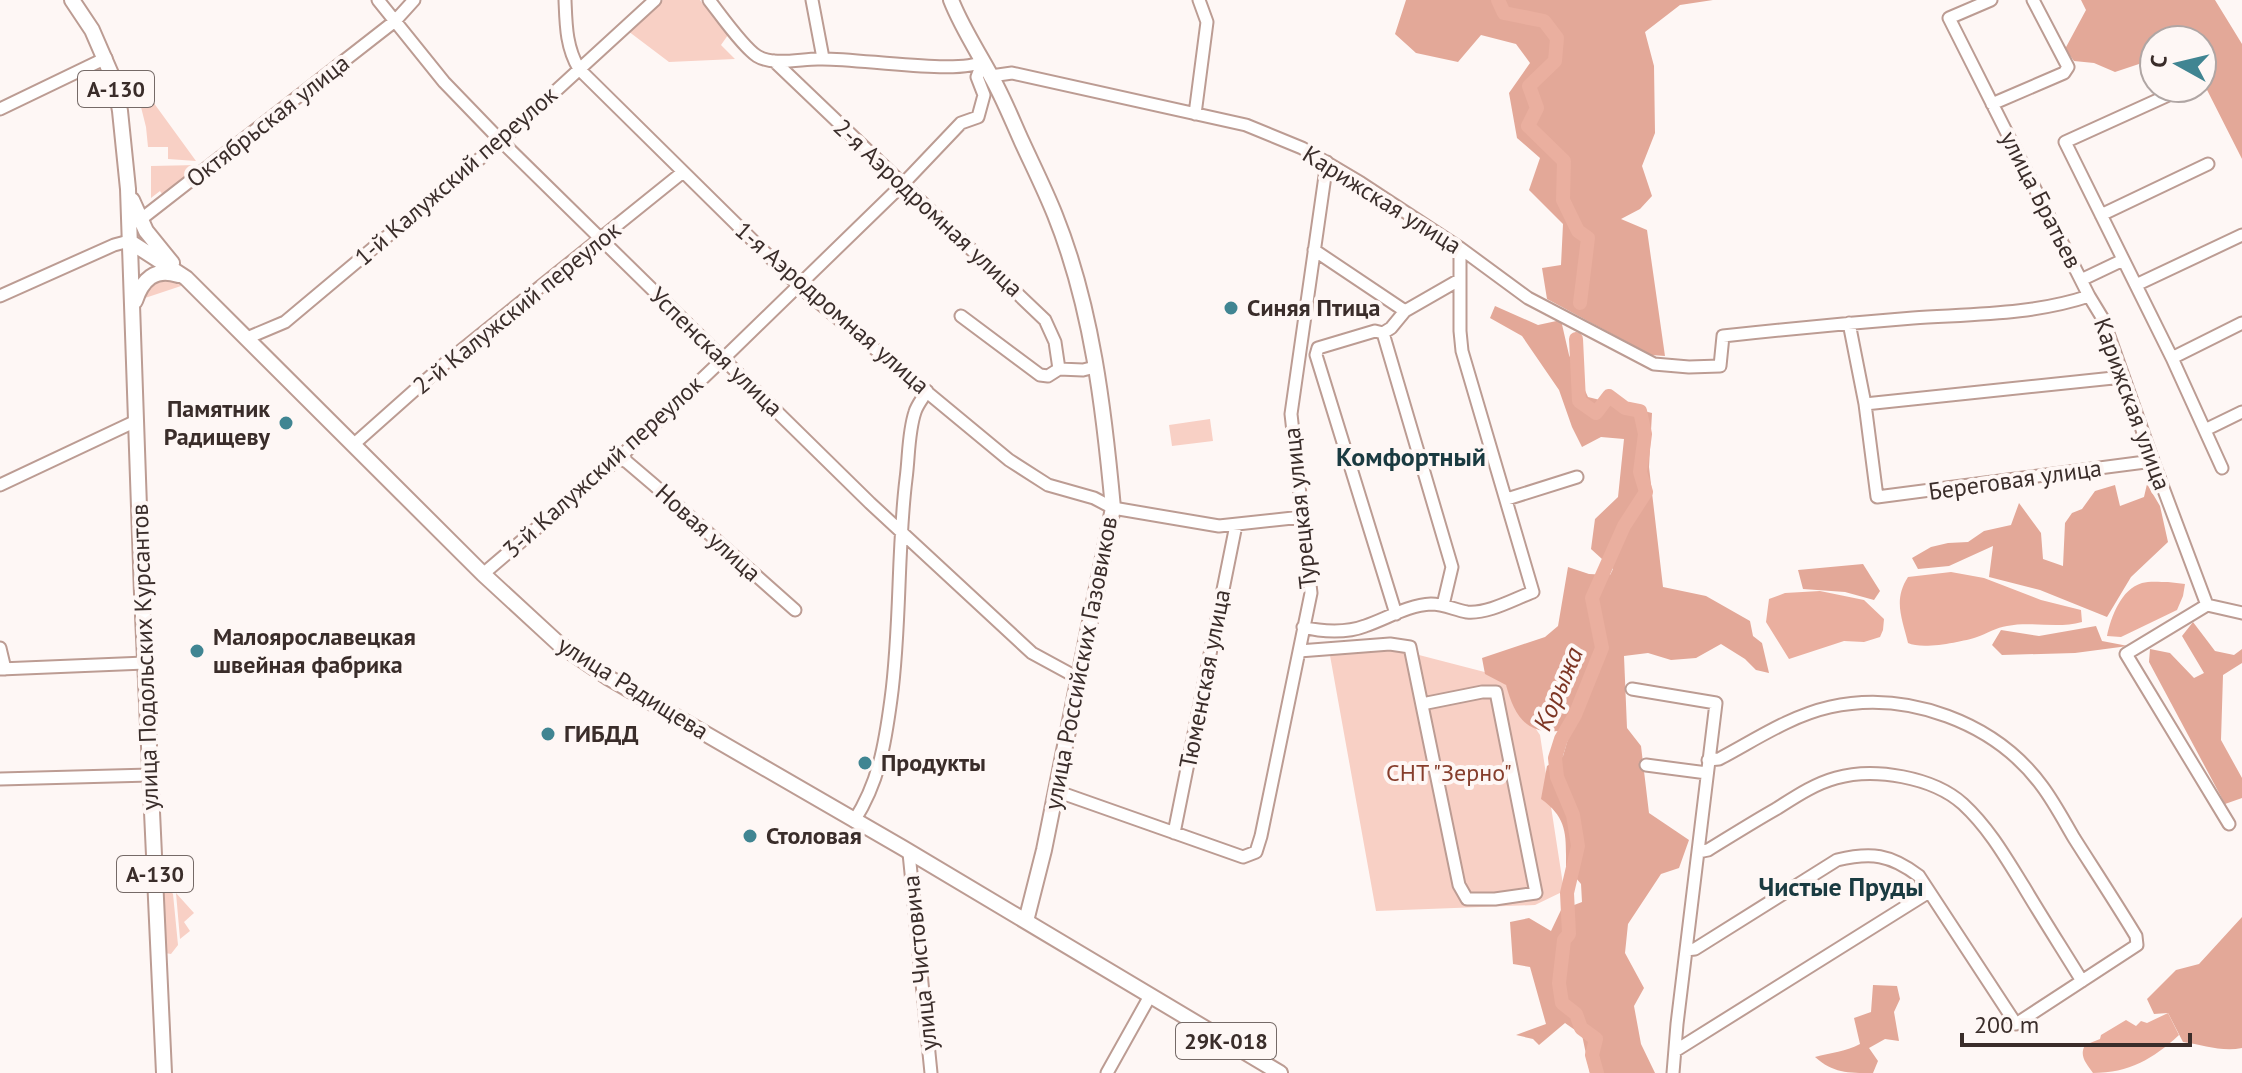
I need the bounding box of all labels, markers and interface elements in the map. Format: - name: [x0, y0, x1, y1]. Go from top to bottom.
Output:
- north arrow: [2138, 24, 2218, 104]
- street label: Октябрьская улица: [180, 47, 356, 194]
- text: С: [2143, 53, 2173, 69]
- road number: А-130: [78, 71, 154, 107]
- street label: 1-й Калужский переулок: [348, 79, 564, 272]
- street label: 2-я Аэродромная улица: [827, 112, 1030, 303]
- street label: улица Братьев: [1994, 126, 2089, 274]
- street label: Карижская улица: [1297, 138, 1467, 261]
- street label: 2-й Калужский переулок: [406, 214, 627, 401]
- street label: 1-я Аэродромная улица: [729, 215, 936, 401]
- street label: Успенская улица: [643, 280, 790, 423]
- place label: Синяя Птица: [1247, 292, 1380, 323]
- marker: Синяя Птица: [1222, 299, 1240, 317]
- street label: Карижская улица: [2087, 313, 2178, 494]
- street label: 3-й Калужский переулок: [496, 368, 710, 565]
- place label: Памятник Радищеву: [164, 393, 271, 452]
- marker: Памятник Радищеву: [277, 414, 295, 432]
- street label: Турецкая улица: [1276, 426, 1323, 590]
- district label: Комфортный: [1336, 440, 1486, 473]
- street label: Береговая улица: [1926, 452, 2104, 507]
- street label: Новая улица: [649, 477, 768, 588]
- street label: улица Подольских Курсантов: [124, 503, 165, 811]
- street label: улица Российских Газовиков: [1037, 514, 1124, 812]
- street label: Тюменская улица: [1172, 587, 1237, 771]
- place label: Малоярославецкая швейная фабрика: [213, 621, 416, 680]
- street label: улица Радищева: [552, 629, 715, 746]
- marker: Малоярославецкая швейная фабрика: [188, 642, 206, 660]
- water label: Корыжа: [1525, 642, 1590, 736]
- place label: ГИБДД: [564, 718, 639, 749]
- marker: ГИБДД: [539, 725, 557, 743]
- place label: Продукты: [881, 747, 986, 778]
- marker: Продукты: [856, 754, 874, 772]
- park label: СНТ "Зерно": [1386, 757, 1512, 788]
- place label: Столовая: [766, 820, 862, 851]
- marker: Столовая: [741, 827, 759, 845]
- road number: А-130: [117, 856, 193, 892]
- district label: Чистые Пруды: [1758, 870, 1924, 903]
- street label: улица Чистовича: [895, 874, 944, 1052]
- scale bar: [1962, 997, 2190, 1047]
- text: 200 m: [1974, 1009, 2039, 1040]
- road number: 29К-018: [1176, 1023, 1276, 1059]

